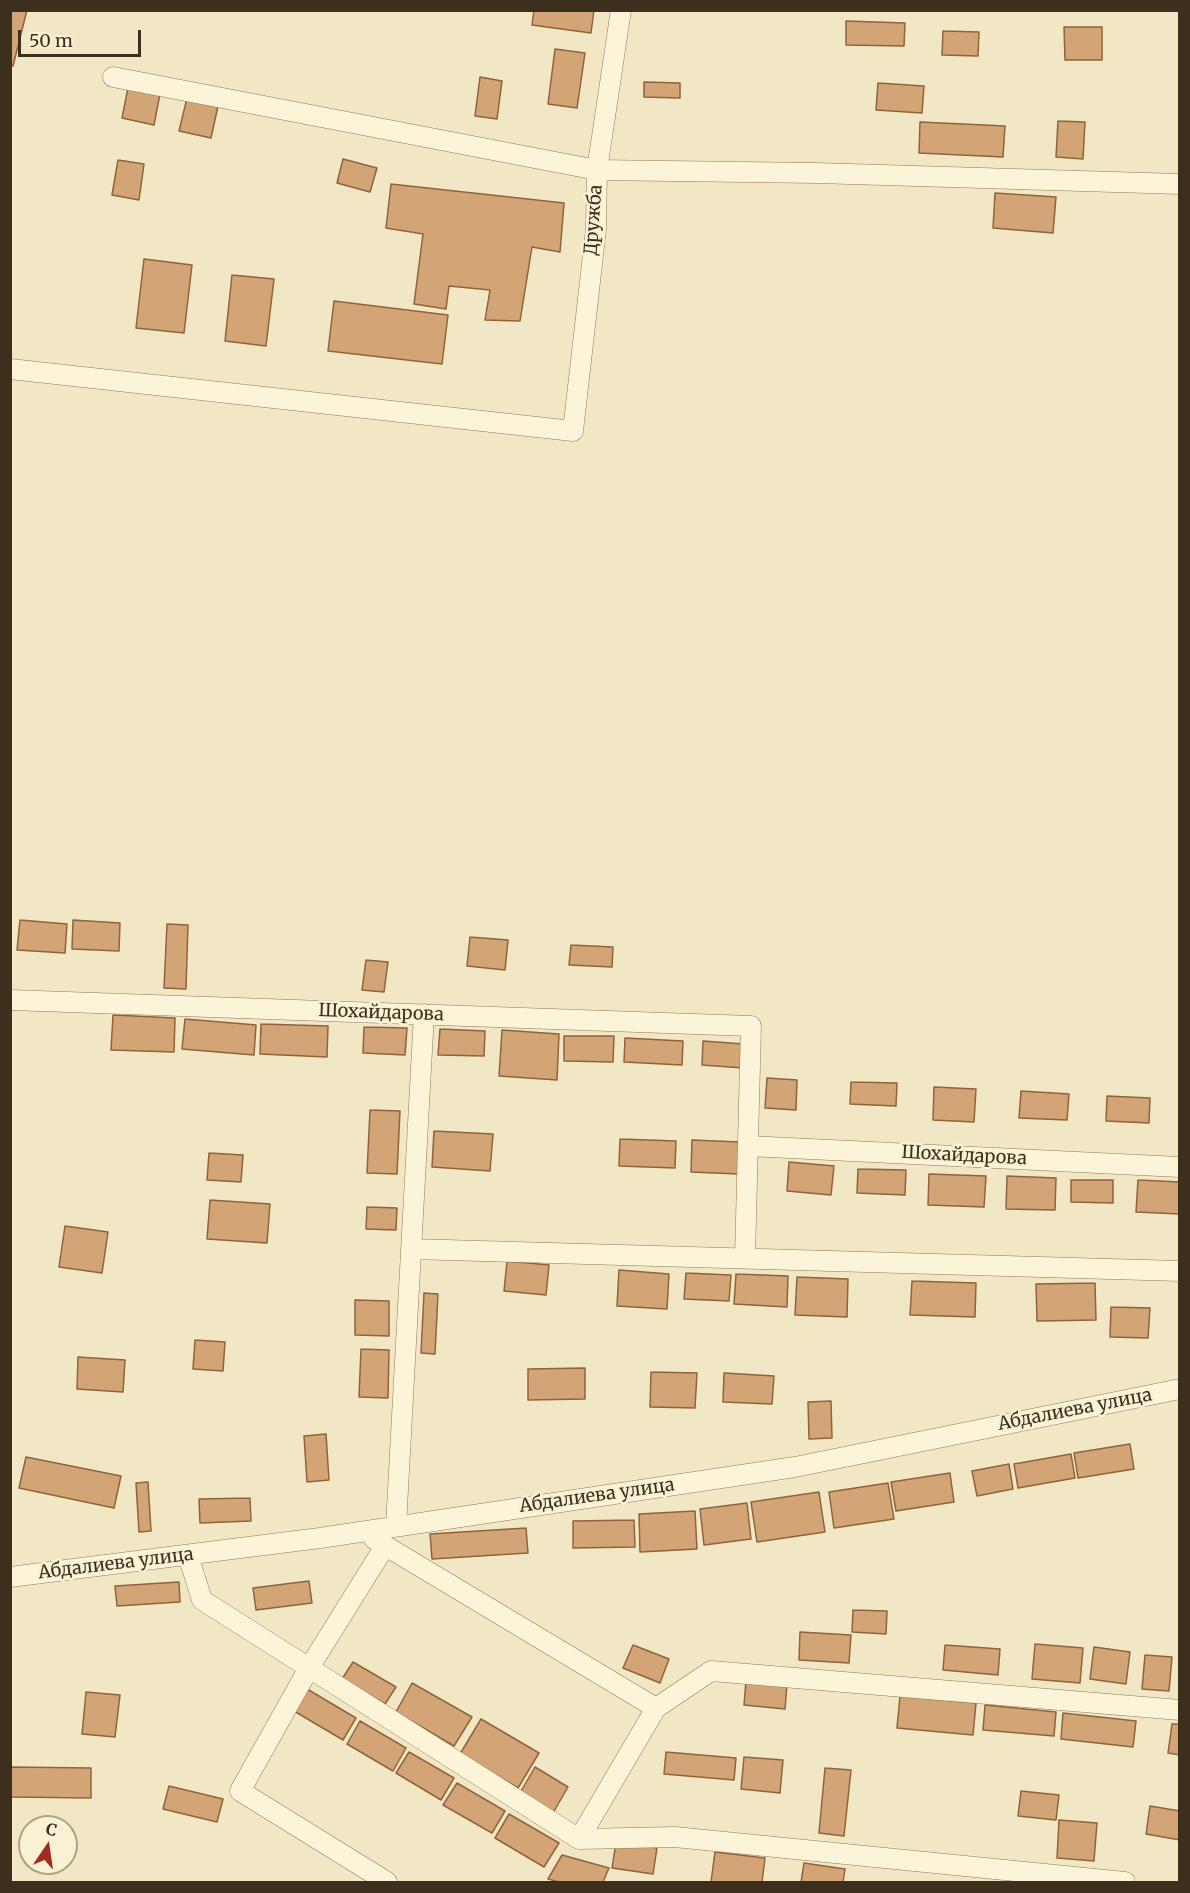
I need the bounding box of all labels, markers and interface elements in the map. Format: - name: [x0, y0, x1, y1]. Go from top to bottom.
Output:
- scale bar: [21, 18, 144, 56]
- text: 50 m: [29, 29, 73, 52]
- street label: Дружба: [581, 184, 607, 256]
- street label: Шохайдарова: [318, 1000, 444, 1026]
- street label: Шохайдарова: [901, 1142, 1027, 1170]
- street label: Абдалиева улица: [996, 1384, 1154, 1436]
- street label: Абдалиева улица: [518, 1474, 676, 1518]
- street label: Абдалиева улица: [37, 1544, 195, 1584]
- north arrow: [18, 1815, 78, 1875]
- text: С: [44, 1818, 59, 1840]

